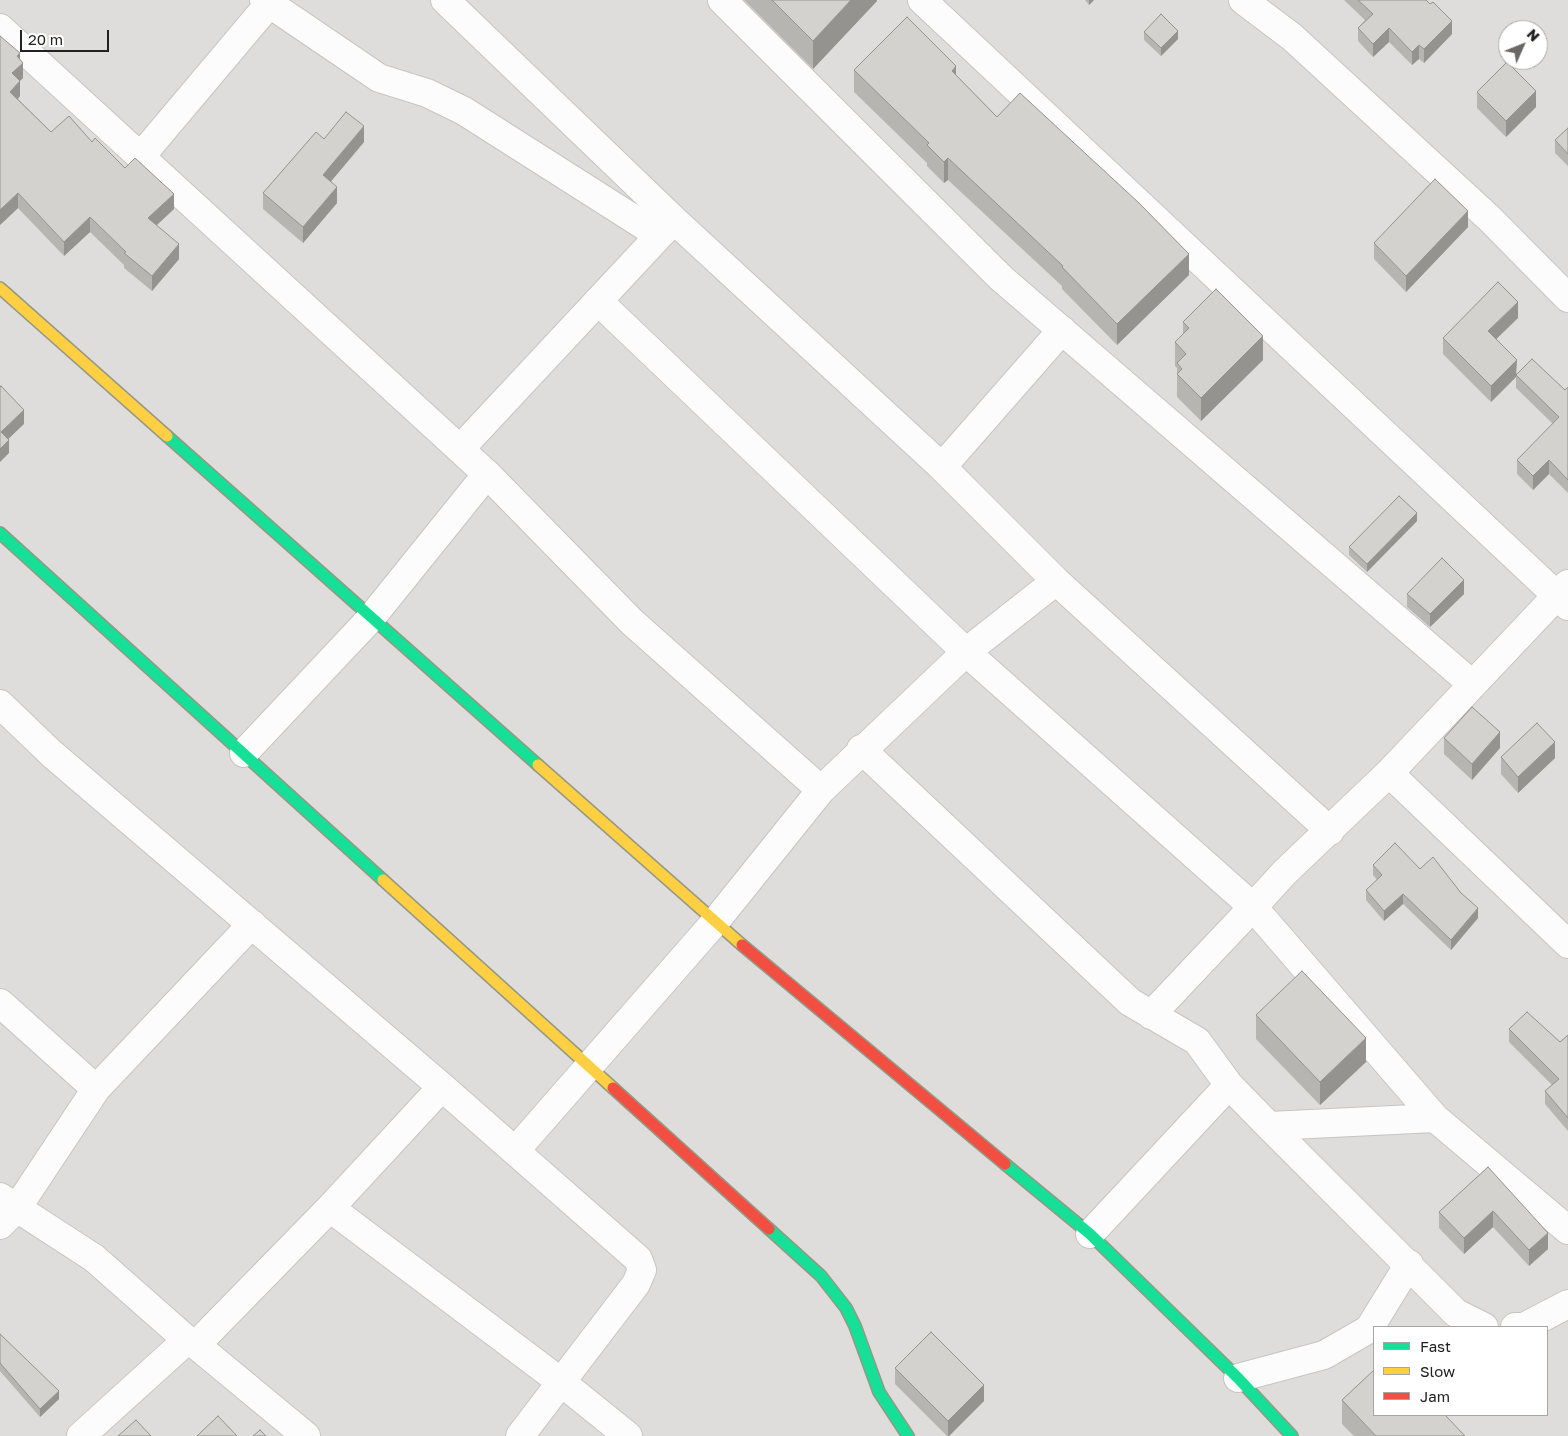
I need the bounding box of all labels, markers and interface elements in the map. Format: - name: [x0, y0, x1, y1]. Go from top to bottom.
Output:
- scale bar: [22, 20, 111, 52]
- north arrow: [1498, 20, 1548, 70]
- text: N: [1524, 25, 1543, 45]
- text: 20 m: [28, 30, 63, 48]
- legend: [1373, 1326, 1548, 1416]
- text: Fast: [1420, 1337, 1451, 1355]
- text: Slow: [1420, 1362, 1455, 1380]
- text: Jam: [1420, 1387, 1450, 1405]

